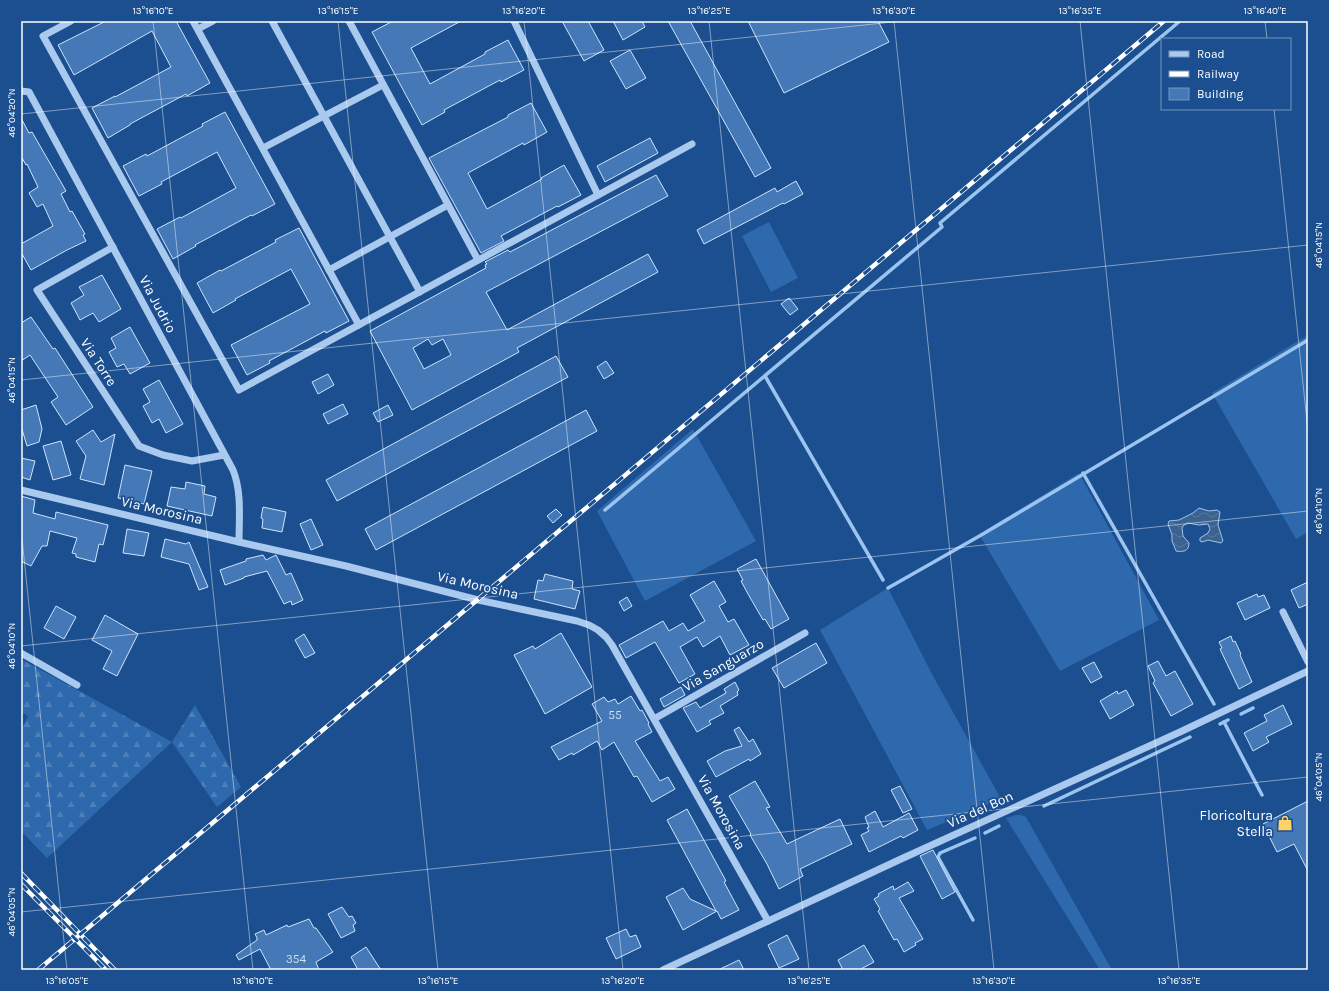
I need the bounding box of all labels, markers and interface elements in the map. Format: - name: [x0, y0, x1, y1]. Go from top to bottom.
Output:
- text: 13°16'10"E: [133, 5, 173, 17]
- text: 13°16'15"E: [318, 5, 358, 17]
- text: 13°16'20"E: [502, 5, 546, 17]
- text: 13°16'25"E: [687, 5, 731, 17]
- text: 13°16'30"E: [872, 5, 916, 17]
- text: 13°16'35"E: [1058, 5, 1102, 17]
- text: 13°16'40"E: [1243, 5, 1287, 17]
- legend: [1161, 38, 1291, 110]
- text: Road: [1197, 47, 1225, 61]
- text: Railway: [1197, 67, 1239, 81]
- text: Building: [1197, 87, 1244, 101]
- text: 46°04'20"N: [6, 88, 18, 138]
- text: 46°04'15"N: [1313, 222, 1325, 268]
- street label: Via Judrio: [135, 273, 180, 336]
- street label: Via Torre: [77, 335, 120, 390]
- text: 46°04'15"N: [6, 357, 18, 403]
- text: 46°04'10"N: [1313, 488, 1325, 534]
- street label: Via Morosina: [120, 493, 204, 528]
- street label: Via Morosina: [436, 568, 520, 603]
- text: 46°04'10"N: [6, 623, 18, 669]
- street label: Via Sanguarzo: [680, 635, 767, 696]
- house number: 55: [608, 708, 622, 722]
- text: 46°04'05"N: [1313, 752, 1325, 802]
- street label: Via Morosina: [694, 772, 749, 853]
- street label: Via del Bon: [944, 787, 1016, 832]
- place label: Floricoltura Stella: [1200, 807, 1273, 840]
- shop icon: Floricoltura Stella: [1276, 814, 1294, 832]
- text: 46°04'05"N: [6, 887, 18, 937]
- house number: 354: [286, 952, 307, 966]
- text: 13°16'05"E: [45, 975, 89, 987]
- text: 13°16'10"E: [233, 975, 273, 987]
- text: 13°16'15"E: [418, 975, 458, 987]
- text: 13°16'20"E: [601, 975, 645, 987]
- text: 13°16'25"E: [787, 975, 831, 987]
- text: 13°16'30"E: [972, 975, 1016, 987]
- text: 13°16'35"E: [1157, 975, 1201, 987]

